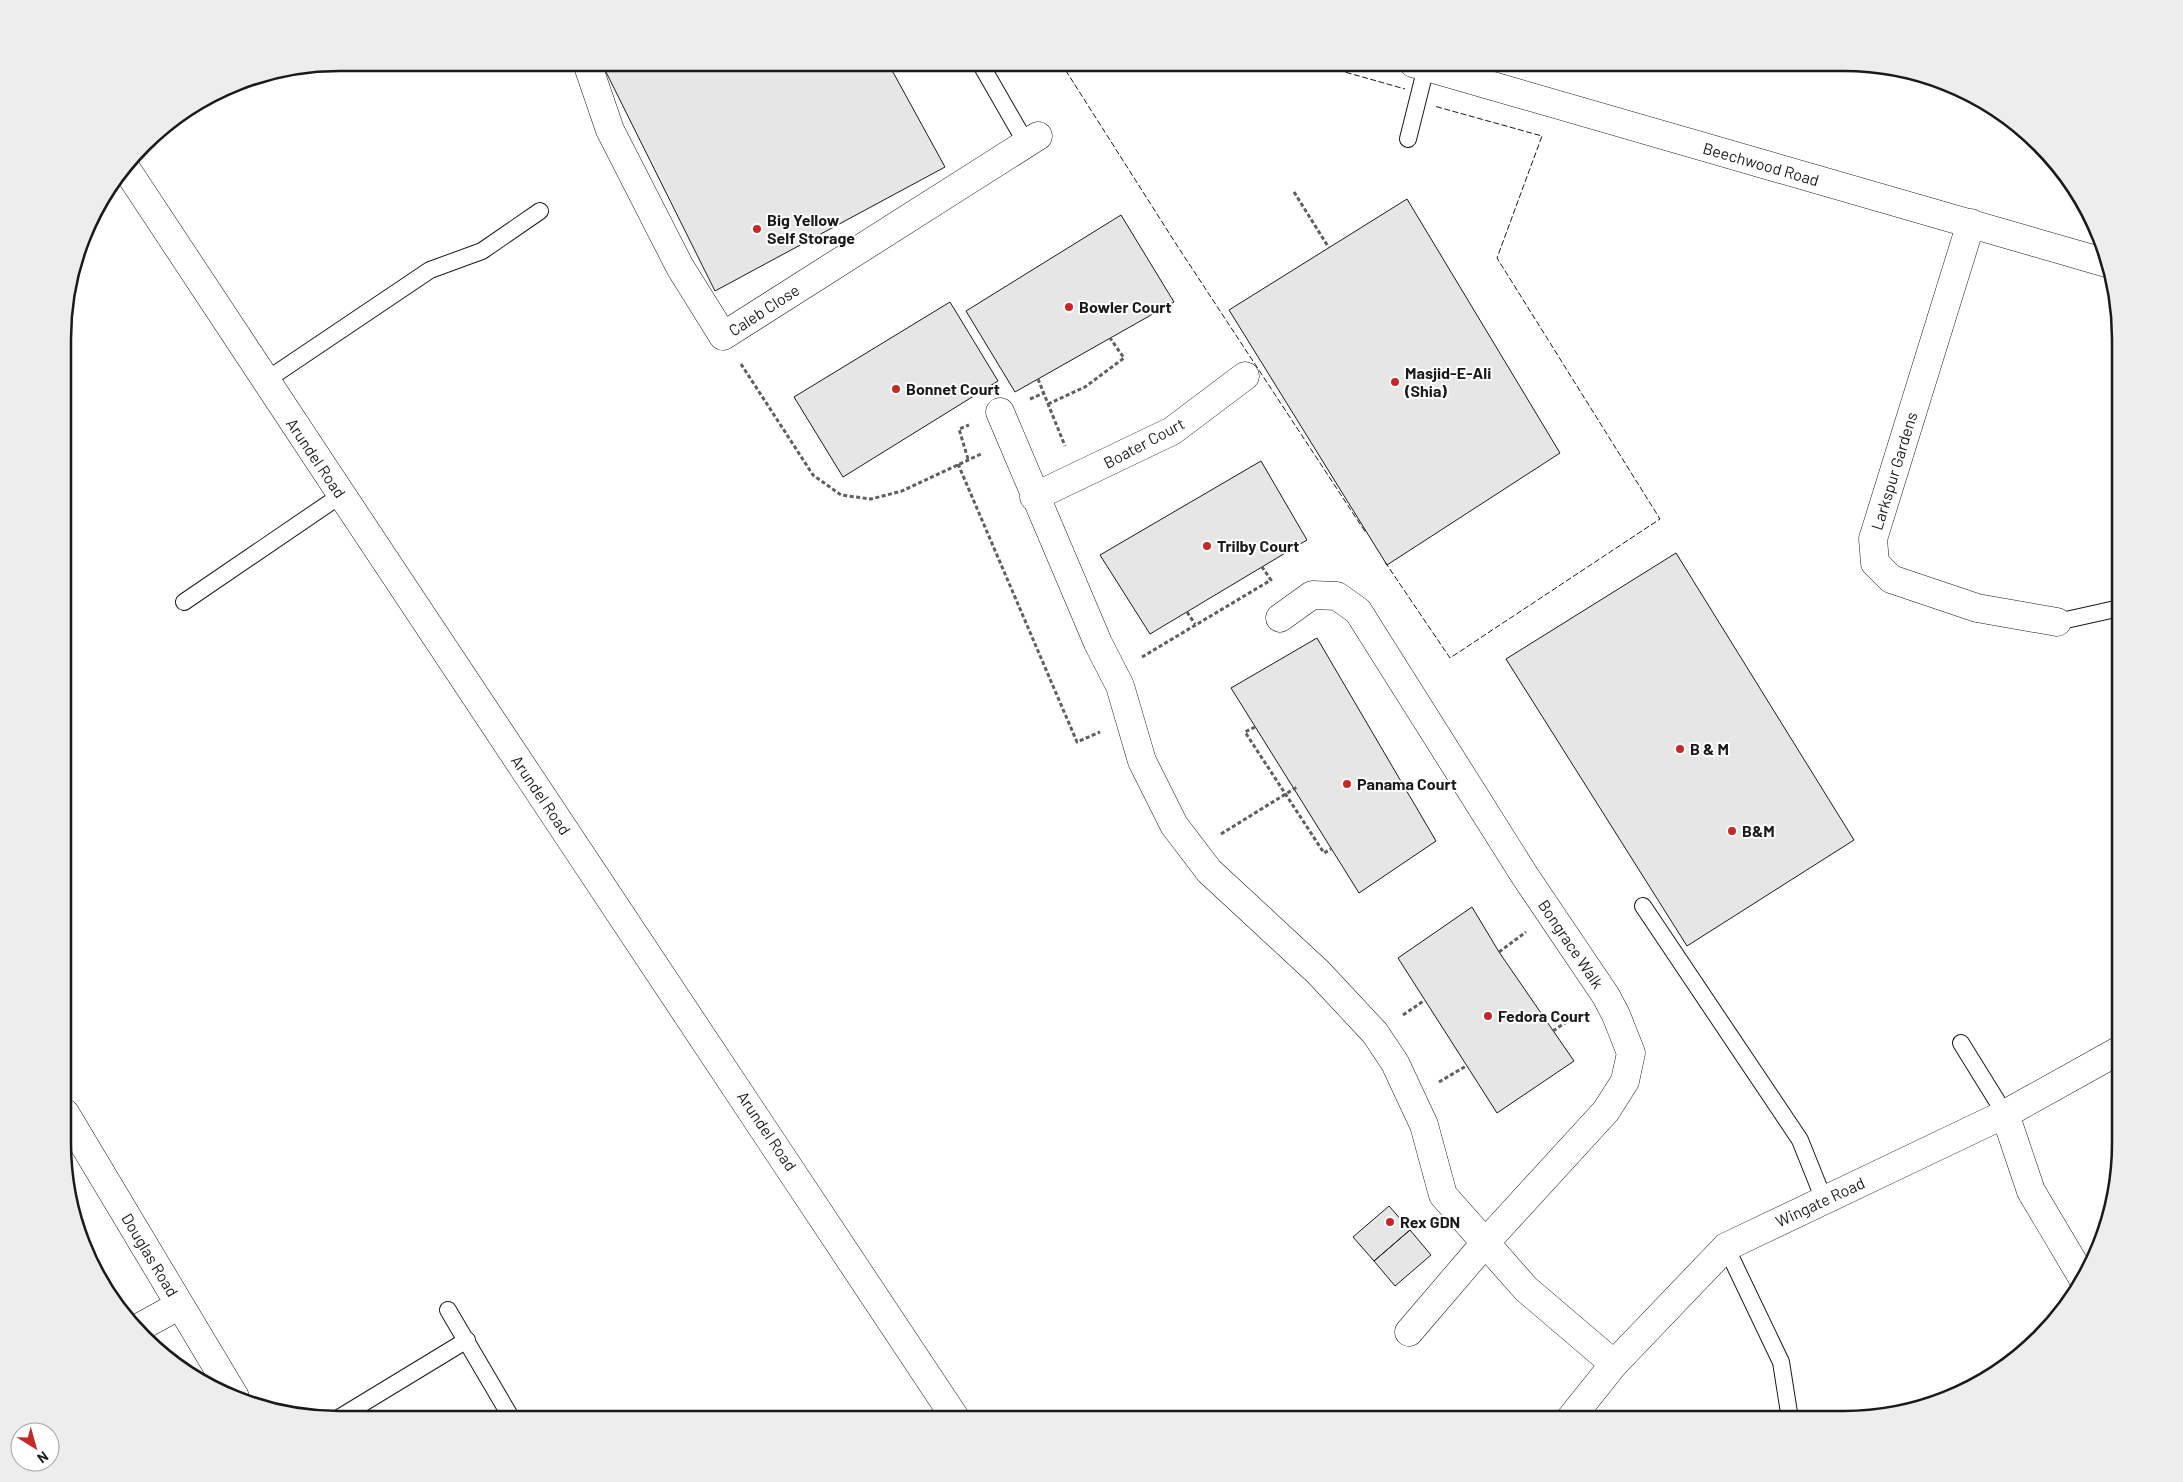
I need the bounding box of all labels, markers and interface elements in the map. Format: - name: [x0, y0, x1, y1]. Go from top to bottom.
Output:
- street label: Beechwood Road: [1701, 138, 1821, 189]
- place label: Big Yellow Self Storage: [767, 210, 855, 247]
- marker: Big Yellow Self Storage: [751, 223, 763, 235]
- street label: Caleb Close: [725, 280, 803, 339]
- place label: Bowler Court: [1079, 297, 1172, 316]
- marker: Bowler Court: [1063, 301, 1075, 313]
- place label: Masjid-E-Ali (Shia): [1404, 363, 1491, 400]
- marker: Masjid-E-Ali (Shia): [1389, 376, 1401, 388]
- place label: Bonnet Court: [906, 379, 1000, 398]
- marker: Bonnet Court: [890, 383, 902, 395]
- street label: Larkspur Gardens: [1867, 410, 1920, 532]
- street label: Boater Court: [1100, 413, 1187, 472]
- street label: Arundel Road: [283, 414, 350, 501]
- place label: Trilby Court: [1217, 536, 1299, 555]
- marker: Trilby Court: [1201, 540, 1213, 552]
- place label: B & M: [1690, 739, 1729, 758]
- marker: B & M: [1674, 743, 1686, 755]
- street label: Arundel Road: [508, 751, 575, 838]
- place label: Panama Court: [1357, 774, 1457, 793]
- marker: Panama Court: [1341, 778, 1353, 790]
- place label: B&M: [1742, 821, 1775, 840]
- marker: B&M: [1726, 825, 1738, 837]
- street label: Bongrace Walk: [1535, 896, 1608, 992]
- place label: Fedora Court: [1498, 1006, 1590, 1025]
- marker: Fedora Court: [1482, 1010, 1494, 1022]
- street label: Arundel Road: [734, 1087, 801, 1174]
- street label: Wingate Road: [1772, 1173, 1867, 1230]
- street label: Douglas Road: [118, 1210, 183, 1300]
- place label: Rex GDN: [1400, 1212, 1460, 1231]
- marker: Rex GDN: [1384, 1216, 1396, 1228]
- north arrow: [10, 1422, 60, 1472]
- text: N: [34, 1448, 52, 1467]

